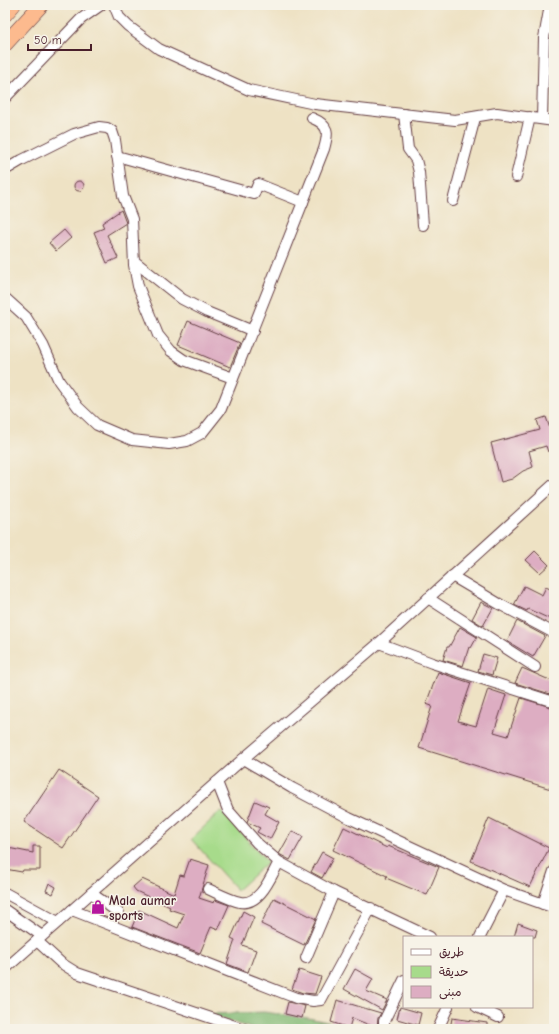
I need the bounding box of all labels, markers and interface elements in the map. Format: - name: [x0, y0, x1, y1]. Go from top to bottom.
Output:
- scale bar: [28, 26, 91, 52]
- text: 50 m: [34, 33, 62, 47]
- place label: Mala aumar sports: [109, 893, 177, 923]
- shop icon: Mala aumar sports: [90, 899, 106, 915]
- legend: [403, 936, 533, 1008]
- text: طريق: [439, 945, 464, 959]
- text: حديقة: [439, 965, 468, 979]
- text: مبنى: [439, 985, 462, 1000]

